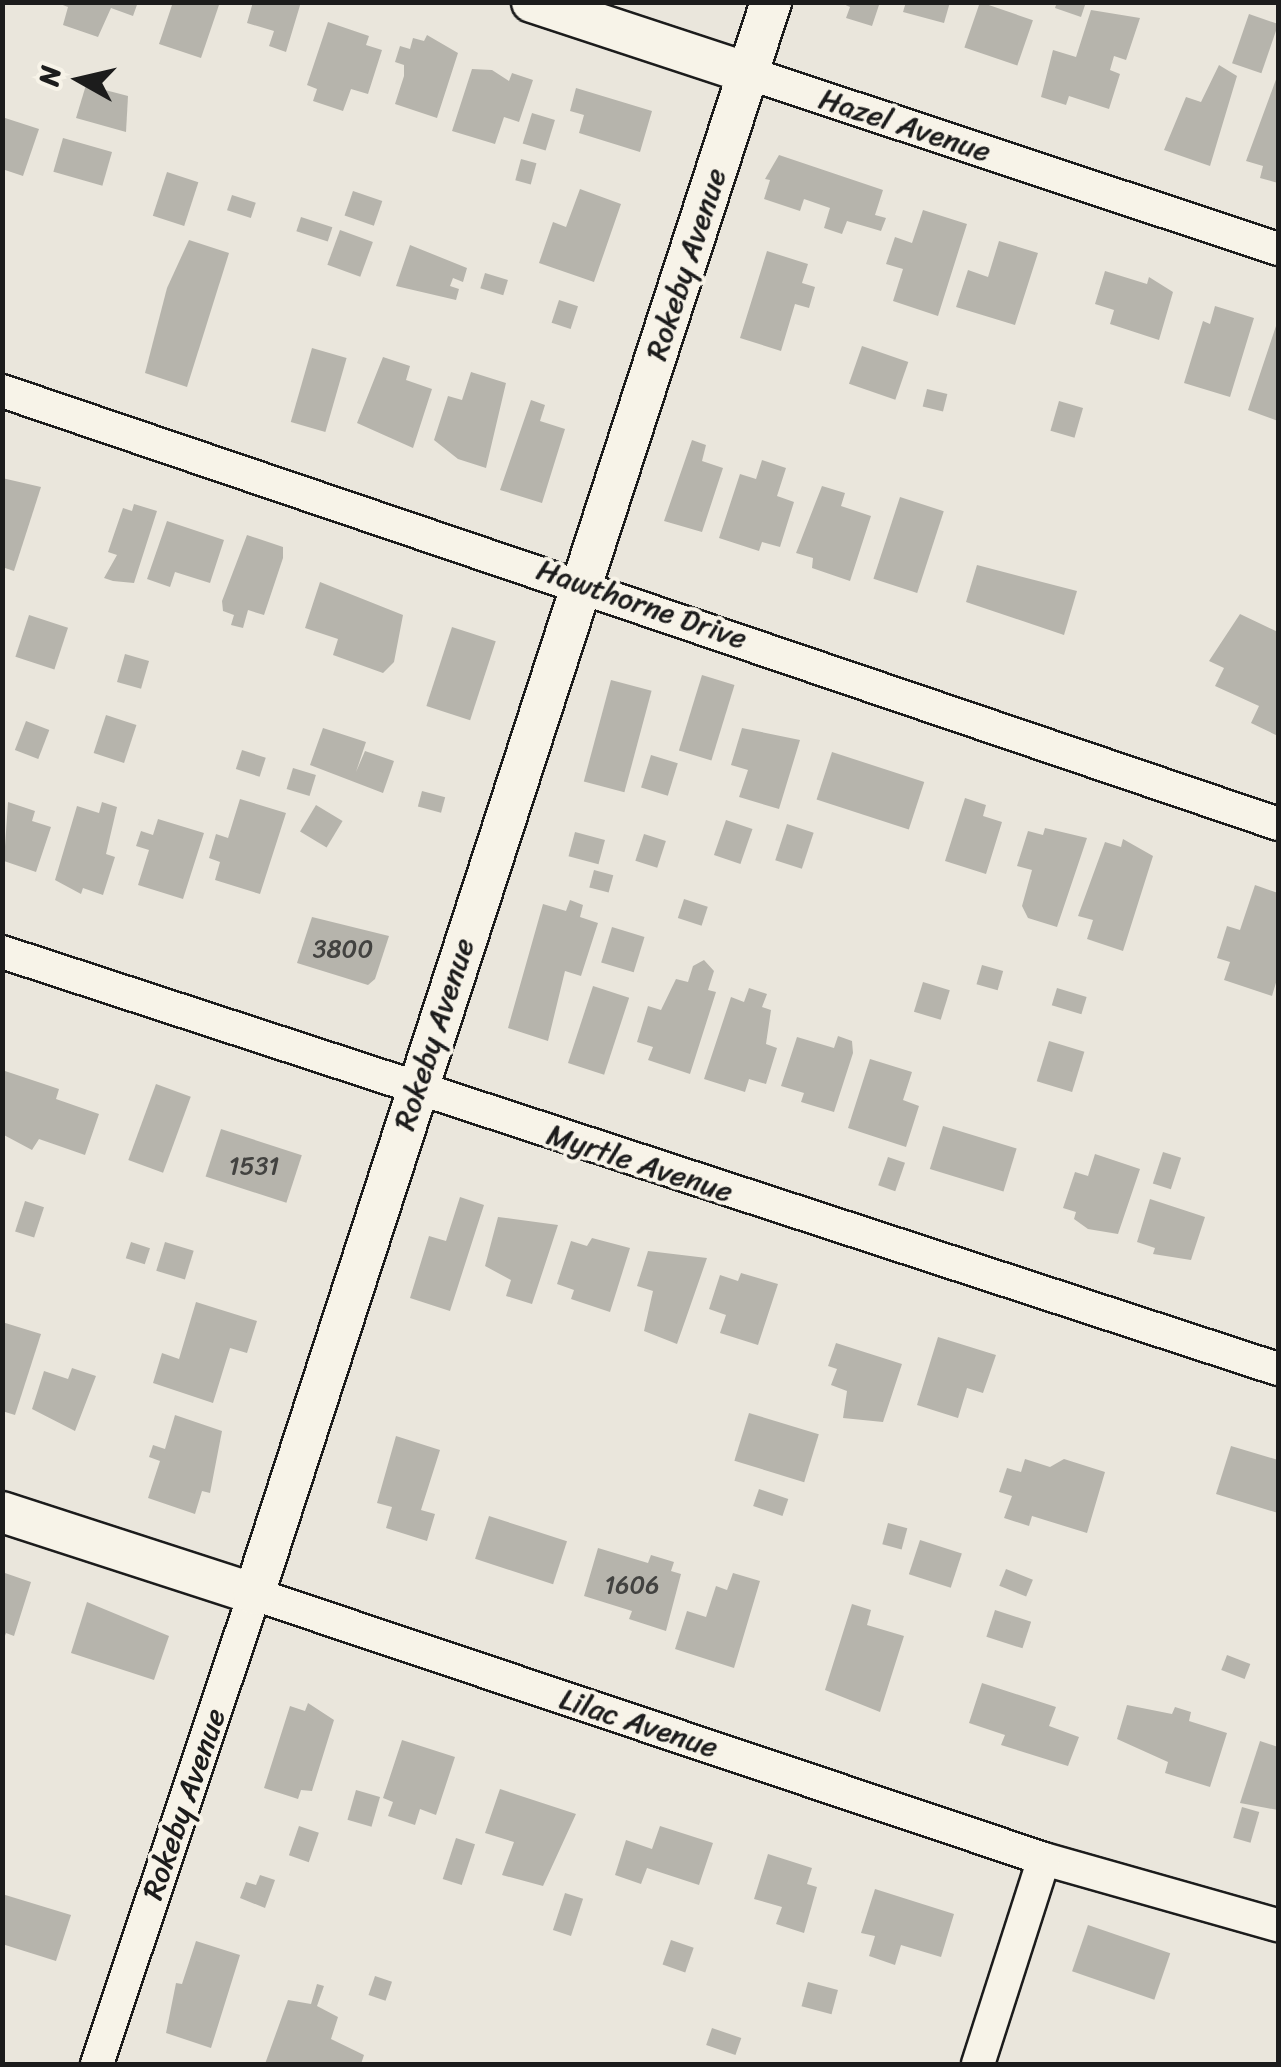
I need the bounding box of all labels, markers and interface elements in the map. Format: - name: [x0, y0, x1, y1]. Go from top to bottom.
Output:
- north arrow: [30, 30, 130, 130]
- text: N: [24, 63, 75, 89]
- street label: Hazel Avenue: [815, 80, 995, 170]
- street label: Rokeby Avenue: [638, 163, 734, 365]
- street label: Hawthorne Drive: [532, 551, 752, 657]
- street label: Rokeby Avenue: [386, 933, 482, 1135]
- house number: 3800: [313, 934, 373, 964]
- street label: Myrtle Avenue: [543, 1116, 737, 1210]
- house number: 1531: [229, 1151, 279, 1181]
- house number: 1606: [605, 1570, 659, 1600]
- street label: Lilac Avenue: [555, 1680, 723, 1766]
- street label: Rokeby Avenue: [134, 1704, 234, 1904]

